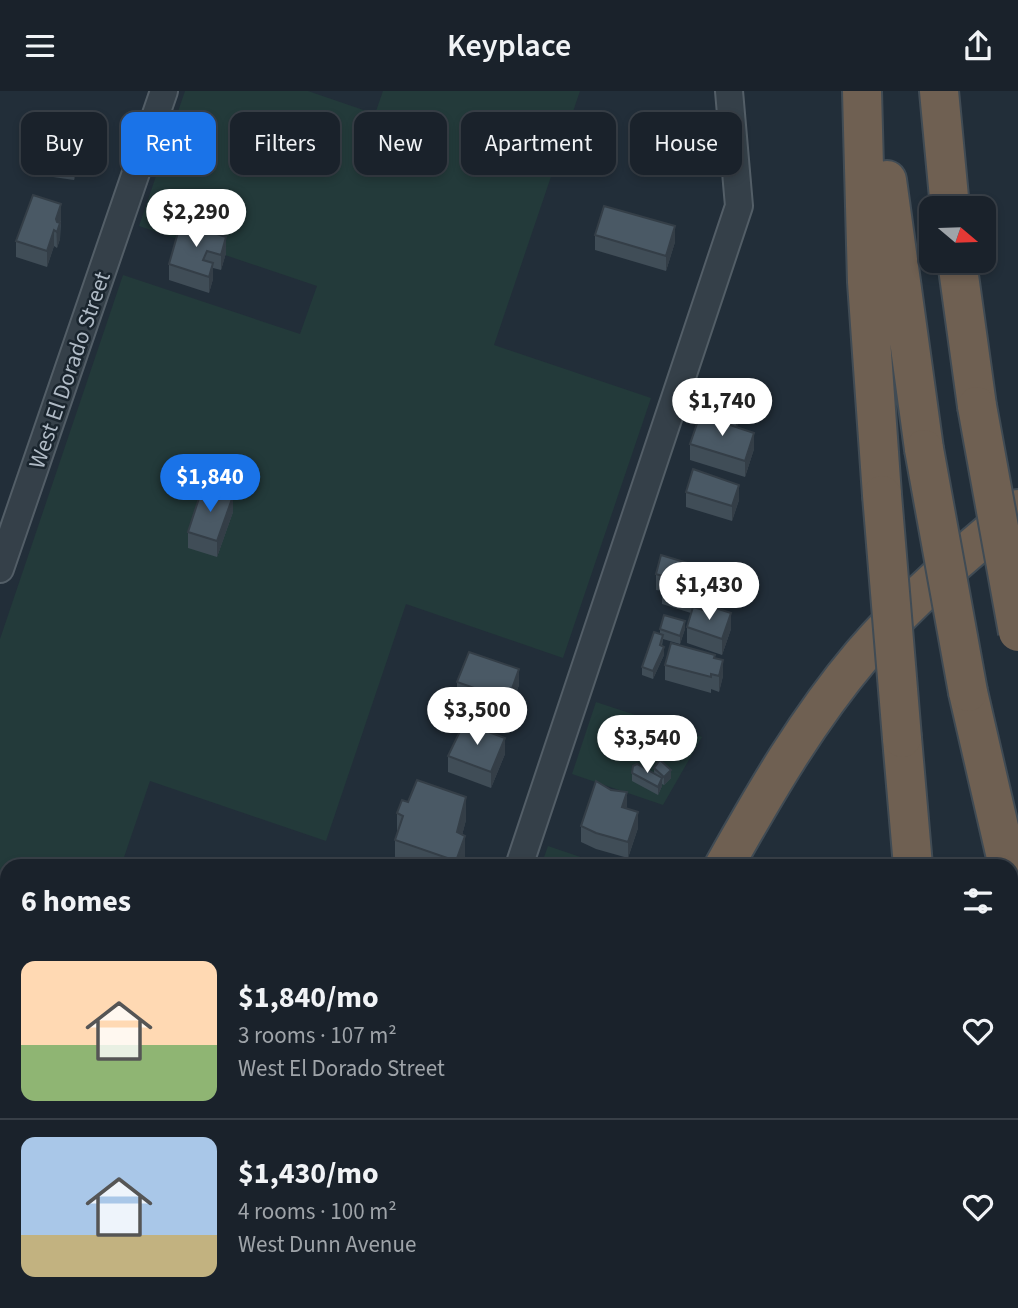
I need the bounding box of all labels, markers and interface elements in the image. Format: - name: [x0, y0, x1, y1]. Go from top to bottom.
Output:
- text: Keyplace: [447, 23, 571, 69]
- icon: menu: [21, 27, 59, 65]
- icon: share: [959, 27, 997, 65]
- chip: Buy: [21, 112, 107, 175]
- chip: Rent: [121, 112, 216, 175]
- chip: Filters: [230, 112, 340, 175]
- chip: New: [354, 112, 447, 175]
- chip: Apartment: [461, 112, 616, 175]
- chip: House: [630, 112, 742, 175]
- pin: $2,290: [139, 190, 253, 249]
- text: $2,290: [162, 195, 230, 228]
- north arrow: [919, 196, 996, 273]
- map controls: [919, 196, 996, 273]
- street label: West El Dorado Street: [20, 267, 119, 473]
- pin: $1,740: [665, 379, 779, 438]
- text: $1,740: [688, 384, 756, 417]
- pin: $1,840: [153, 455, 267, 514]
- text: $1,840: [176, 460, 244, 493]
- pin: $1,430: [652, 563, 766, 622]
- text: $1,430: [675, 568, 743, 601]
- pin: $3,500: [420, 687, 534, 747]
- text: $3,500: [443, 693, 511, 726]
- pin: $3,540: [590, 715, 704, 775]
- text: $3,540: [613, 721, 681, 754]
- text: 6 homes: [21, 880, 131, 923]
- icon: filters: [959, 882, 997, 920]
- text: $1,840/mo: [238, 976, 379, 1019]
- icon: home: [77, 989, 161, 1073]
- icon: heart: [959, 1012, 997, 1050]
- text: 3 rooms · 107 m²: [238, 1019, 397, 1052]
- text: West El Dorado Street: [238, 1052, 445, 1085]
- text: $1,430/mo: [238, 1152, 379, 1195]
- icon: home: [77, 1165, 161, 1249]
- icon: heart: [959, 1188, 997, 1226]
- text: 4 rooms · 100 m²: [238, 1195, 397, 1228]
- text: West Dunn Avenue: [238, 1228, 416, 1261]

